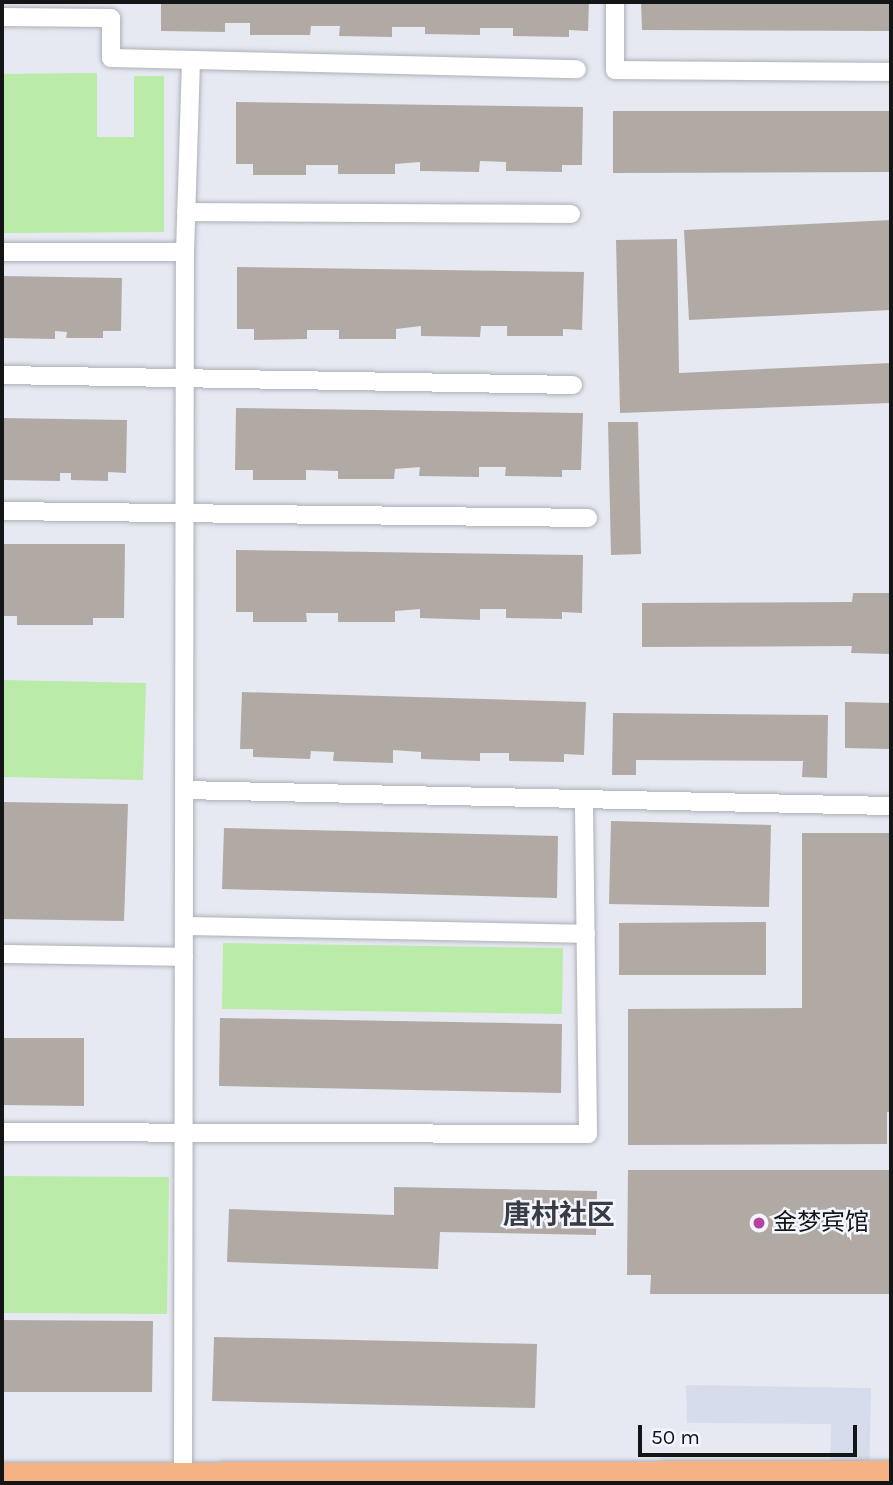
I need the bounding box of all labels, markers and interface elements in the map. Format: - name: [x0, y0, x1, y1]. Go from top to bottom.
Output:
- district label: 唐村社区: [503, 1198, 615, 1232]
- place label: 金梦宾馆: [773, 1209, 869, 1237]
- marker: 金梦宾馆: [751, 1215, 767, 1231]
- scale bar: [641, 1412, 860, 1456]
- text: 50 m: [651, 1425, 700, 1449]

